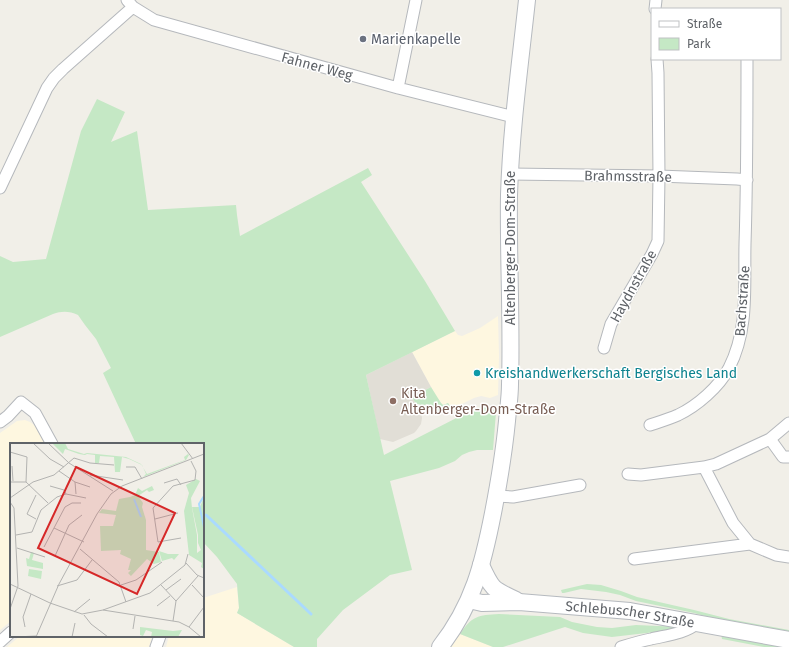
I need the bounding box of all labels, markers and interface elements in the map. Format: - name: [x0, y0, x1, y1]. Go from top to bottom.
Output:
- legend: [651, 8, 781, 60]
- text: Straße: [687, 17, 722, 31]
- place label: Marienkapelle: [371, 31, 461, 48]
- marker: Marienkapelle: [358, 34, 368, 44]
- text: Park: [687, 37, 711, 51]
- street label: Fahner Weg: [279, 49, 355, 84]
- street label: Brahmsstraße: [584, 167, 672, 186]
- street label: Altenberger-Dom-Straße: [502, 171, 519, 325]
- street label: Haydnstraße: [607, 247, 660, 326]
- street label: Bachstraße: [732, 265, 753, 337]
- place label: Kreishandwerkerschaft Bergisches Land: [485, 365, 737, 382]
- marker: Kreishandwerkerschaft Bergisches Land: [472, 368, 482, 378]
- place label: Kita Altenberger-Dom-Straße: [401, 385, 556, 418]
- marker: Kita Altenberger-Dom-Straße: [388, 396, 398, 406]
- inset map: [10, 443, 204, 637]
- street label: Schlebuscher Straße: [565, 598, 696, 632]

